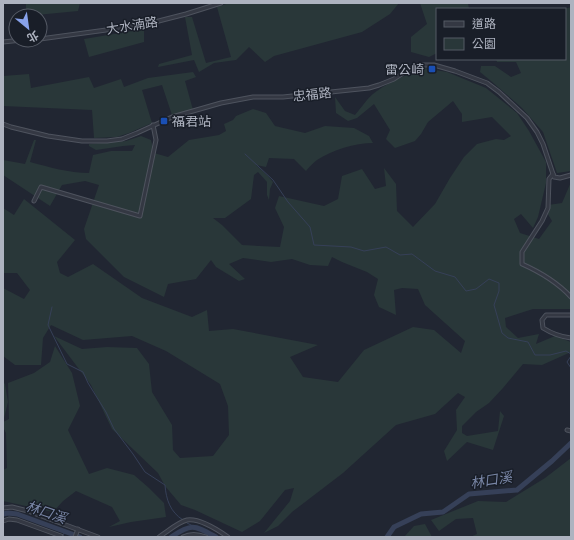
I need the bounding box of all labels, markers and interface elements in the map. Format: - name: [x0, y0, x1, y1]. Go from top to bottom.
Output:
- north arrow: [8, 8, 48, 48]
- legend: [436, 8, 566, 60]
- street label: 大水湳路: [105, 13, 159, 37]
- text: 道路: [472, 16, 496, 31]
- text: 北: [25, 28, 41, 46]
- text: 公園: [472, 36, 496, 51]
- place label: 雷公崎: [385, 61, 424, 77]
- marker: 雷公崎: [427, 64, 437, 74]
- street label: 忠福路: [292, 84, 332, 104]
- place label: 福君站: [172, 113, 211, 129]
- marker: 福君站: [159, 116, 169, 126]
- water label: 林口溪: [469, 468, 515, 492]
- water label: 林口溪: [23, 497, 71, 528]

